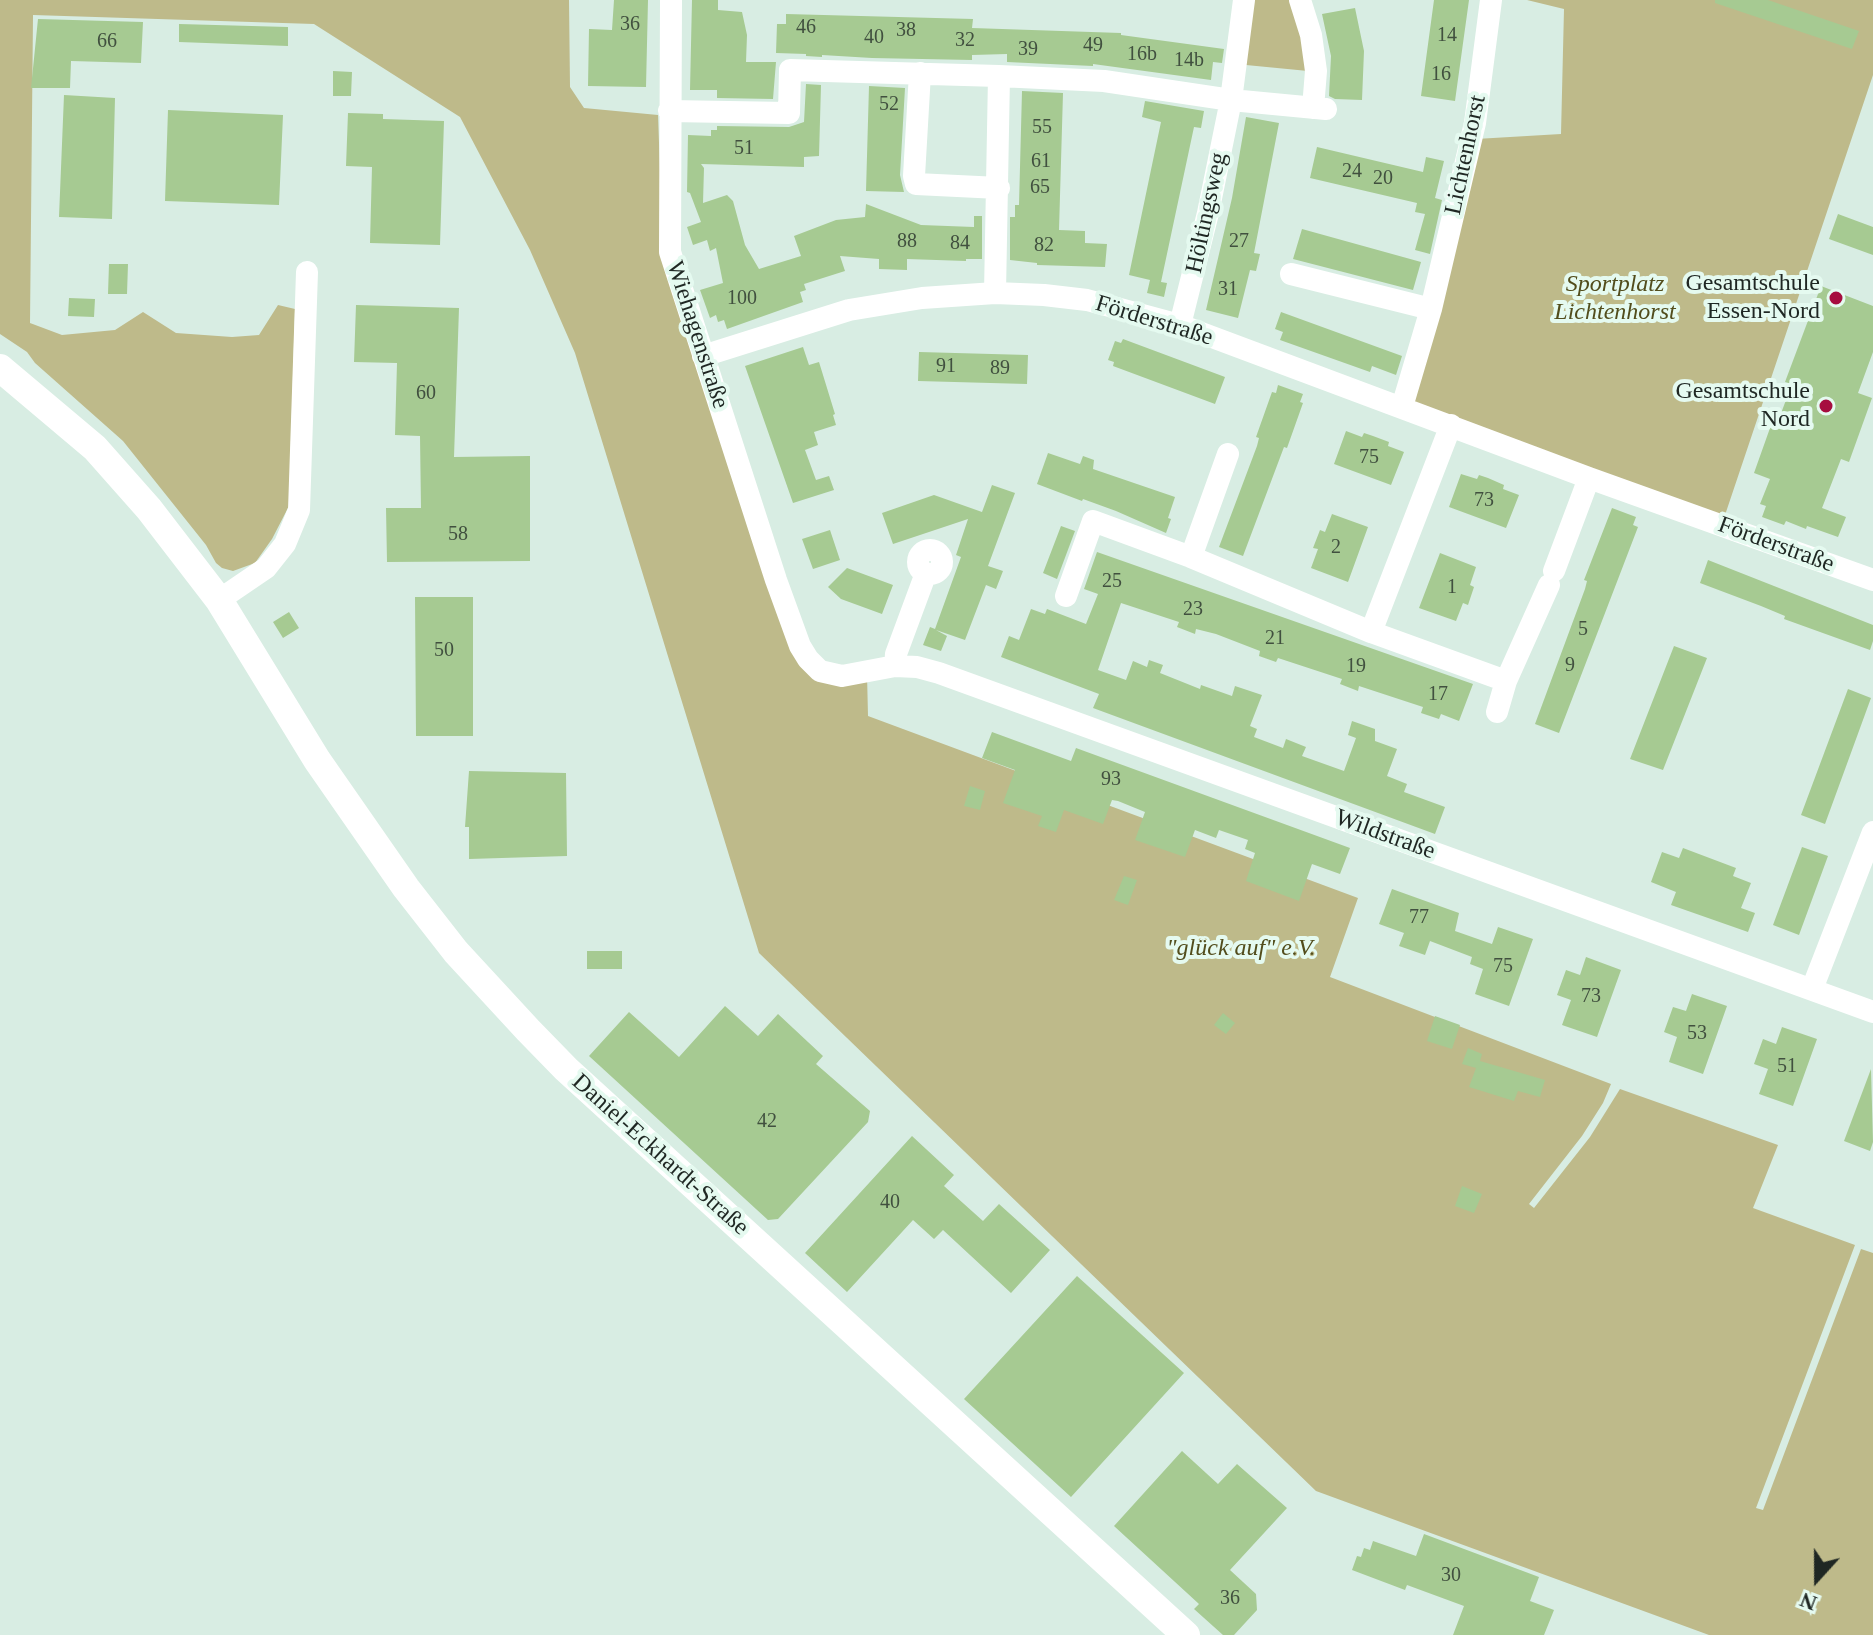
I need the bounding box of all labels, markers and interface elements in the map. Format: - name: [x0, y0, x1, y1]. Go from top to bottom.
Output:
- house number: 36: [620, 13, 640, 37]
- house number: 46: [796, 16, 816, 40]
- house number: 38: [896, 19, 916, 43]
- house number: 14: [1437, 24, 1457, 48]
- house number: 40: [864, 26, 884, 50]
- house number: 32: [955, 29, 975, 53]
- house number: 66: [97, 30, 117, 54]
- house number: 49: [1083, 34, 1103, 58]
- house number: 39: [1018, 38, 1038, 62]
- house number: 16b: [1127, 43, 1157, 67]
- house number: 14b: [1174, 49, 1204, 73]
- house number: 16: [1431, 63, 1451, 87]
- house number: 52: [879, 93, 899, 117]
- street label: Lichtenhorst: [1439, 93, 1493, 217]
- house number: 55: [1032, 116, 1052, 140]
- house number: 51: [734, 137, 754, 161]
- house number: 61: [1031, 150, 1051, 174]
- street label: Höltingsweg: [1180, 150, 1234, 276]
- house number: 24: [1342, 160, 1362, 184]
- house number: 20: [1373, 167, 1393, 191]
- house number: 65: [1030, 176, 1050, 200]
- house number: 88: [897, 230, 917, 254]
- house number: 27: [1229, 230, 1249, 254]
- house number: 84: [950, 232, 970, 256]
- house number: 82: [1034, 234, 1054, 258]
- street label: Wiehagenstraße: [660, 257, 734, 413]
- place label: Gesamtschule Essen-Nord: [1685, 270, 1820, 326]
- park label: Sportplatz Lichtenhorst: [1554, 271, 1676, 327]
- house number: 31: [1218, 278, 1238, 302]
- house number: 100: [727, 287, 757, 311]
- street label: Förderstraße: [1092, 289, 1216, 353]
- marker: Gesamtschule Essen-Nord: [1827, 289, 1845, 307]
- house number: 91: [936, 355, 956, 379]
- house number: 89: [990, 357, 1010, 381]
- place label: Gesamtschule Nord: [1675, 378, 1810, 434]
- house number: 60: [416, 382, 436, 406]
- marker: Gesamtschule Nord: [1817, 397, 1835, 415]
- house number: 75: [1359, 446, 1379, 470]
- house number: 73: [1474, 489, 1494, 513]
- street label: Förderstraße: [1714, 511, 1838, 579]
- house number: 58: [448, 523, 468, 547]
- house number: 2: [1331, 536, 1341, 560]
- house number: 25: [1102, 570, 1122, 594]
- house number: 1: [1447, 576, 1457, 600]
- house number: 23: [1183, 598, 1203, 622]
- house number: 5: [1578, 618, 1588, 642]
- house number: 21: [1265, 627, 1285, 651]
- house number: 50: [434, 639, 454, 663]
- house number: 9: [1565, 654, 1575, 678]
- house number: 19: [1346, 655, 1366, 679]
- house number: 17: [1428, 683, 1448, 707]
- house number: 93: [1101, 768, 1121, 792]
- street label: Wildstraße: [1331, 804, 1439, 866]
- house number: 77: [1409, 906, 1429, 930]
- park label: "glück auf" e.V.: [1166, 935, 1316, 963]
- house number: 75: [1493, 955, 1513, 979]
- house number: 73: [1581, 985, 1601, 1009]
- house number: 53: [1687, 1022, 1707, 1046]
- house number: 51: [1777, 1055, 1797, 1079]
- street label: Daniel-Eckhardt-Straße: [566, 1068, 754, 1242]
- house number: 42: [757, 1110, 777, 1134]
- house number: 40: [880, 1191, 900, 1215]
- north arrow: [1777, 1539, 1857, 1619]
- house number: 30: [1441, 1564, 1461, 1588]
- house number: 36: [1220, 1587, 1240, 1611]
- text: N: [1796, 1587, 1820, 1616]

